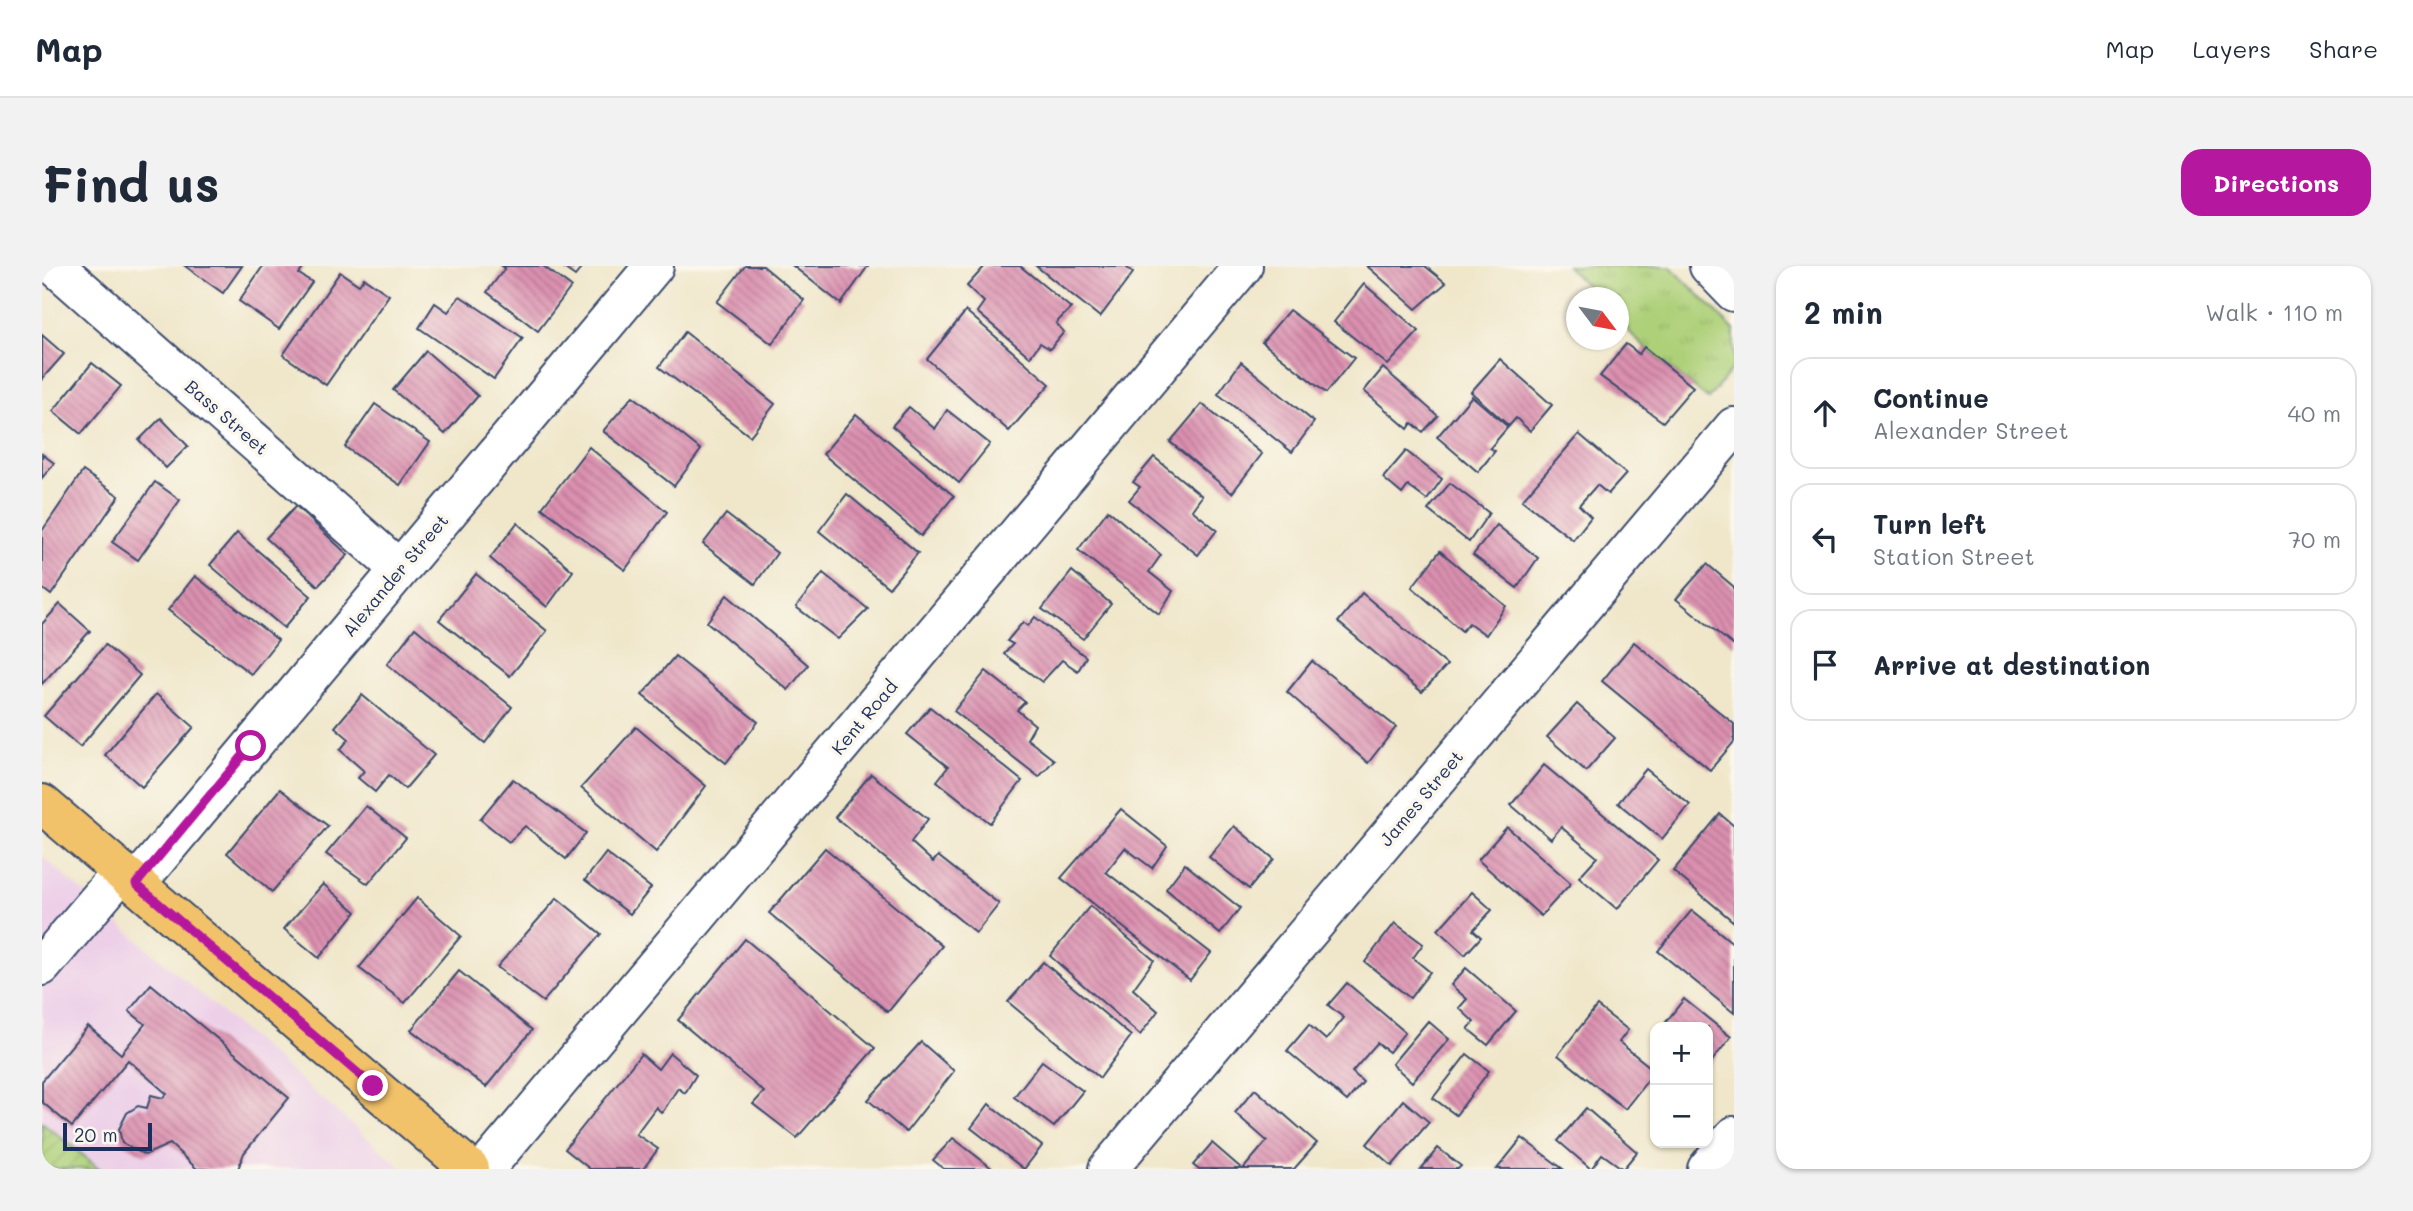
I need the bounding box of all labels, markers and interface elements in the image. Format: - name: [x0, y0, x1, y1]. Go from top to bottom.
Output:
- text: Map: [35, 27, 103, 70]
- text: Map: [2106, 33, 2154, 64]
- text: Layers: [2192, 33, 2271, 64]
- text: Share: [2309, 33, 2378, 64]
- button: Directions: [2181, 149, 2371, 216]
- text: Find us: [42, 151, 220, 214]
- north arrow: [1566, 287, 1629, 350]
- text: 2 min: [1804, 292, 1883, 332]
- text: Walk · 110 m: [2205, 297, 2343, 327]
- street label: Bass Street: [180, 374, 274, 460]
- text: Continue: [1873, 381, 1989, 415]
- icon: ahead: [1806, 394, 1844, 432]
- text: 40 m: [2288, 398, 2341, 428]
- text: Alexander Street: [1873, 415, 2069, 445]
- text: Turn left: [1873, 507, 1986, 541]
- street label: Alexander Street: [337, 509, 453, 641]
- icon: left: [1806, 520, 1844, 558]
- text: 70 m: [2288, 524, 2341, 554]
- text: Station Street: [1873, 541, 2035, 571]
- icon: arrive: [1806, 646, 1844, 684]
- text: Arrive at destination: [1873, 648, 2150, 682]
- street label: Kent Road: [826, 675, 902, 759]
- route start: [235, 730, 266, 761]
- street label: James Street: [1374, 745, 1468, 851]
- map controls: [1650, 1022, 1713, 1148]
- button: +: [1650, 1022, 1713, 1085]
- route end: [357, 1070, 388, 1101]
- button: −: [1650, 1085, 1713, 1148]
- scale bar: [63, 1120, 152, 1152]
- text: 20 m: [74, 1122, 118, 1147]

